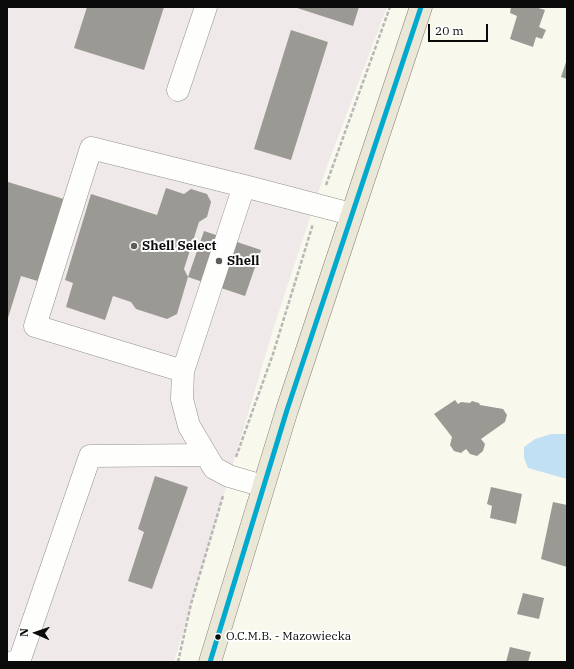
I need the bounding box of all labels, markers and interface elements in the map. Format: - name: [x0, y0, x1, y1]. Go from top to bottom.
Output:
- scale bar: [430, 16, 490, 42]
- text: 20 m: [435, 23, 464, 38]
- place label: Shell Select: [142, 238, 216, 254]
- marker: Shell Select: [129, 241, 139, 251]
- place label: Shell: [227, 253, 259, 269]
- marker: Shell: [214, 256, 224, 266]
- north arrow: [16, 613, 56, 653]
- text: N: [17, 628, 31, 637]
- place label: O.C.M.B. - Mazowiecka: [226, 630, 351, 644]
- marker: O.C.M.B. - Mazowiecka: [213, 632, 223, 642]

